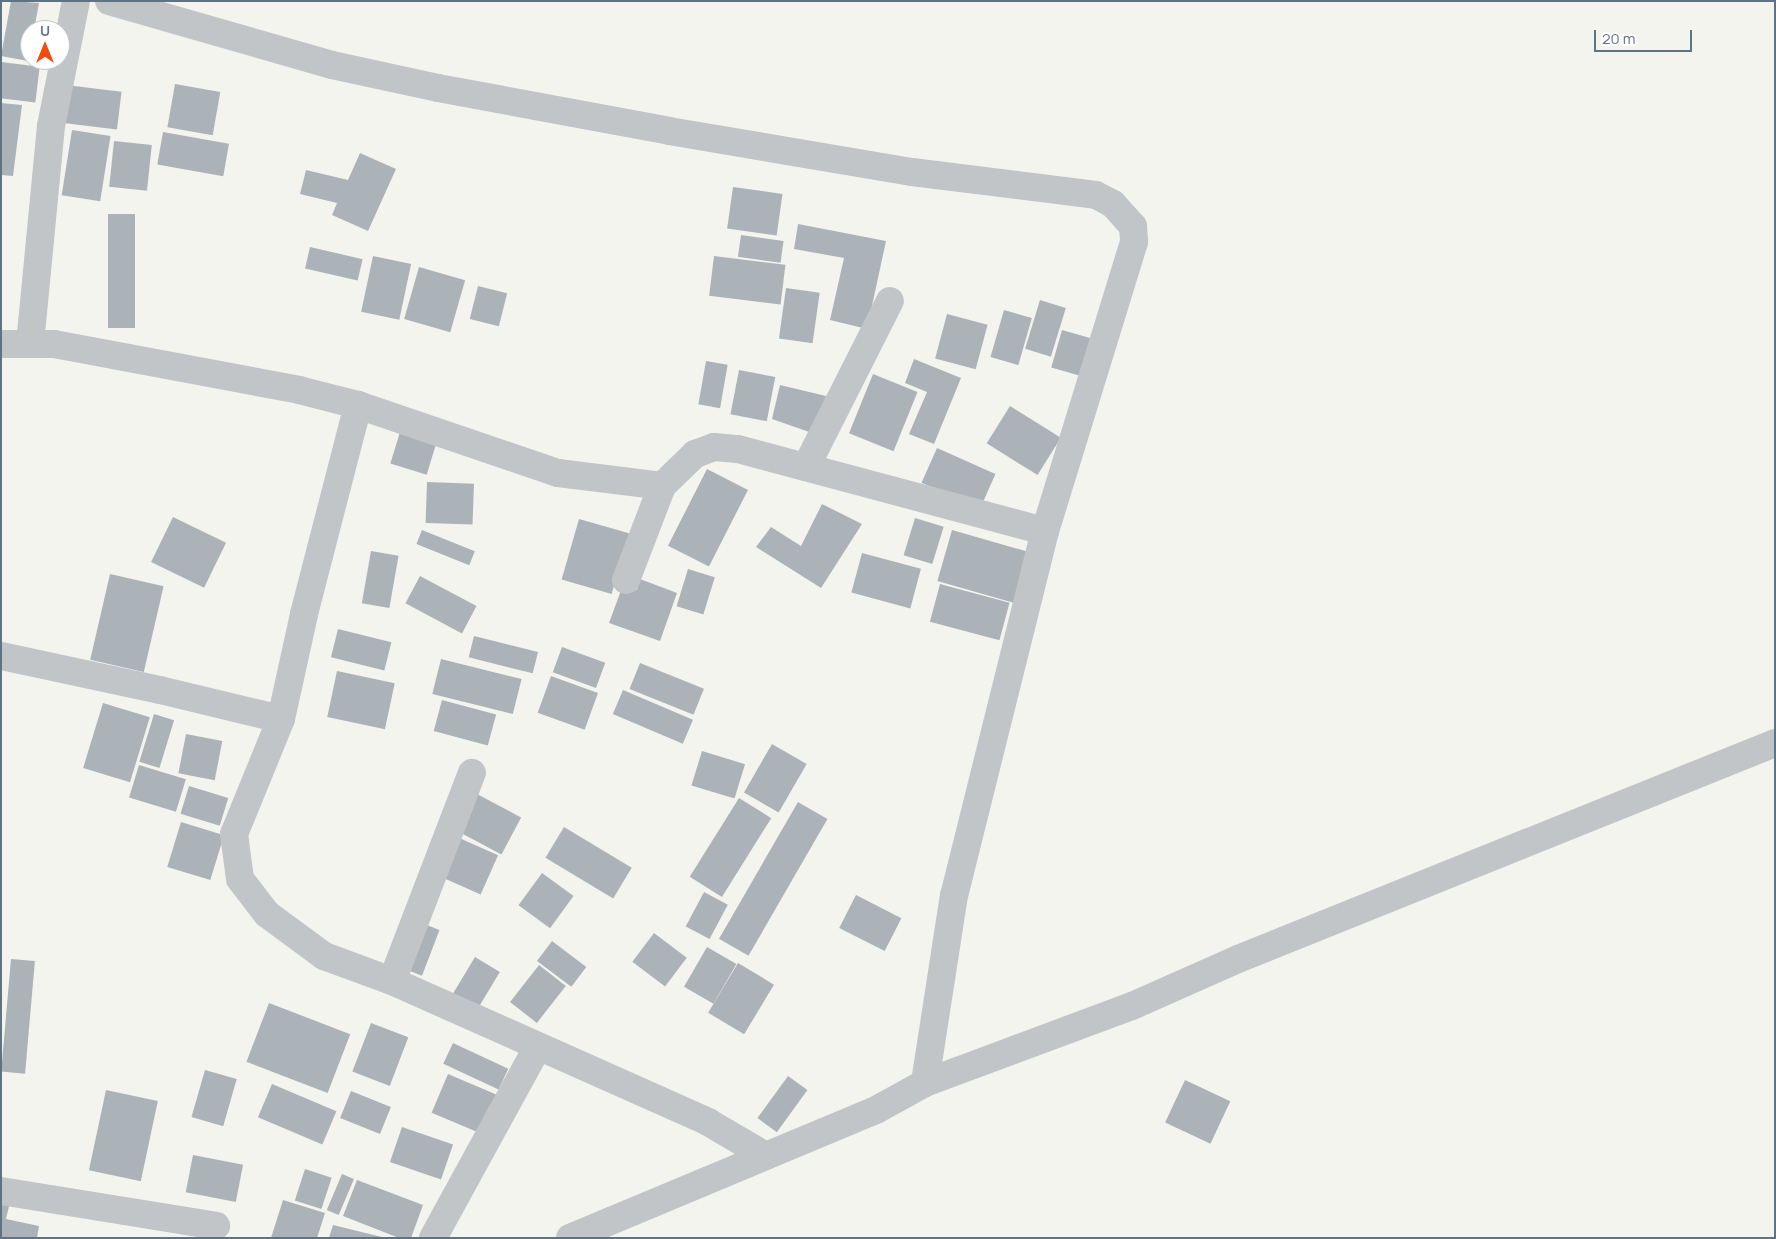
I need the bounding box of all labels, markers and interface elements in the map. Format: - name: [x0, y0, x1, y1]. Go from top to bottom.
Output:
- north arrow: [20, 20, 70, 70]
- scale bar: [1596, 20, 1694, 52]
- text: U: [40, 21, 50, 40]
- text: 20 m: [1602, 28, 1635, 49]

